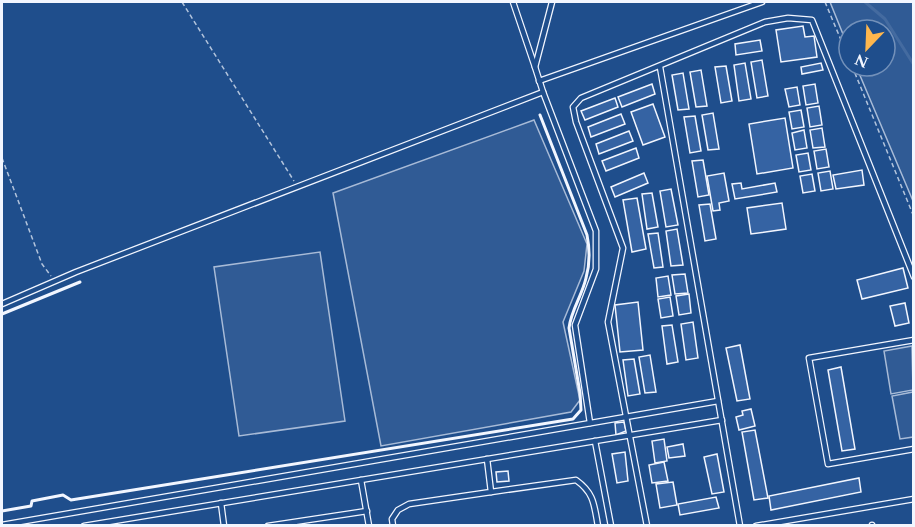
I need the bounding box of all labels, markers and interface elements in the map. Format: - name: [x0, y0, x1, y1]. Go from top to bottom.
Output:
- north arrow: [837, 18, 897, 78]
- text: N: [851, 47, 872, 74]

